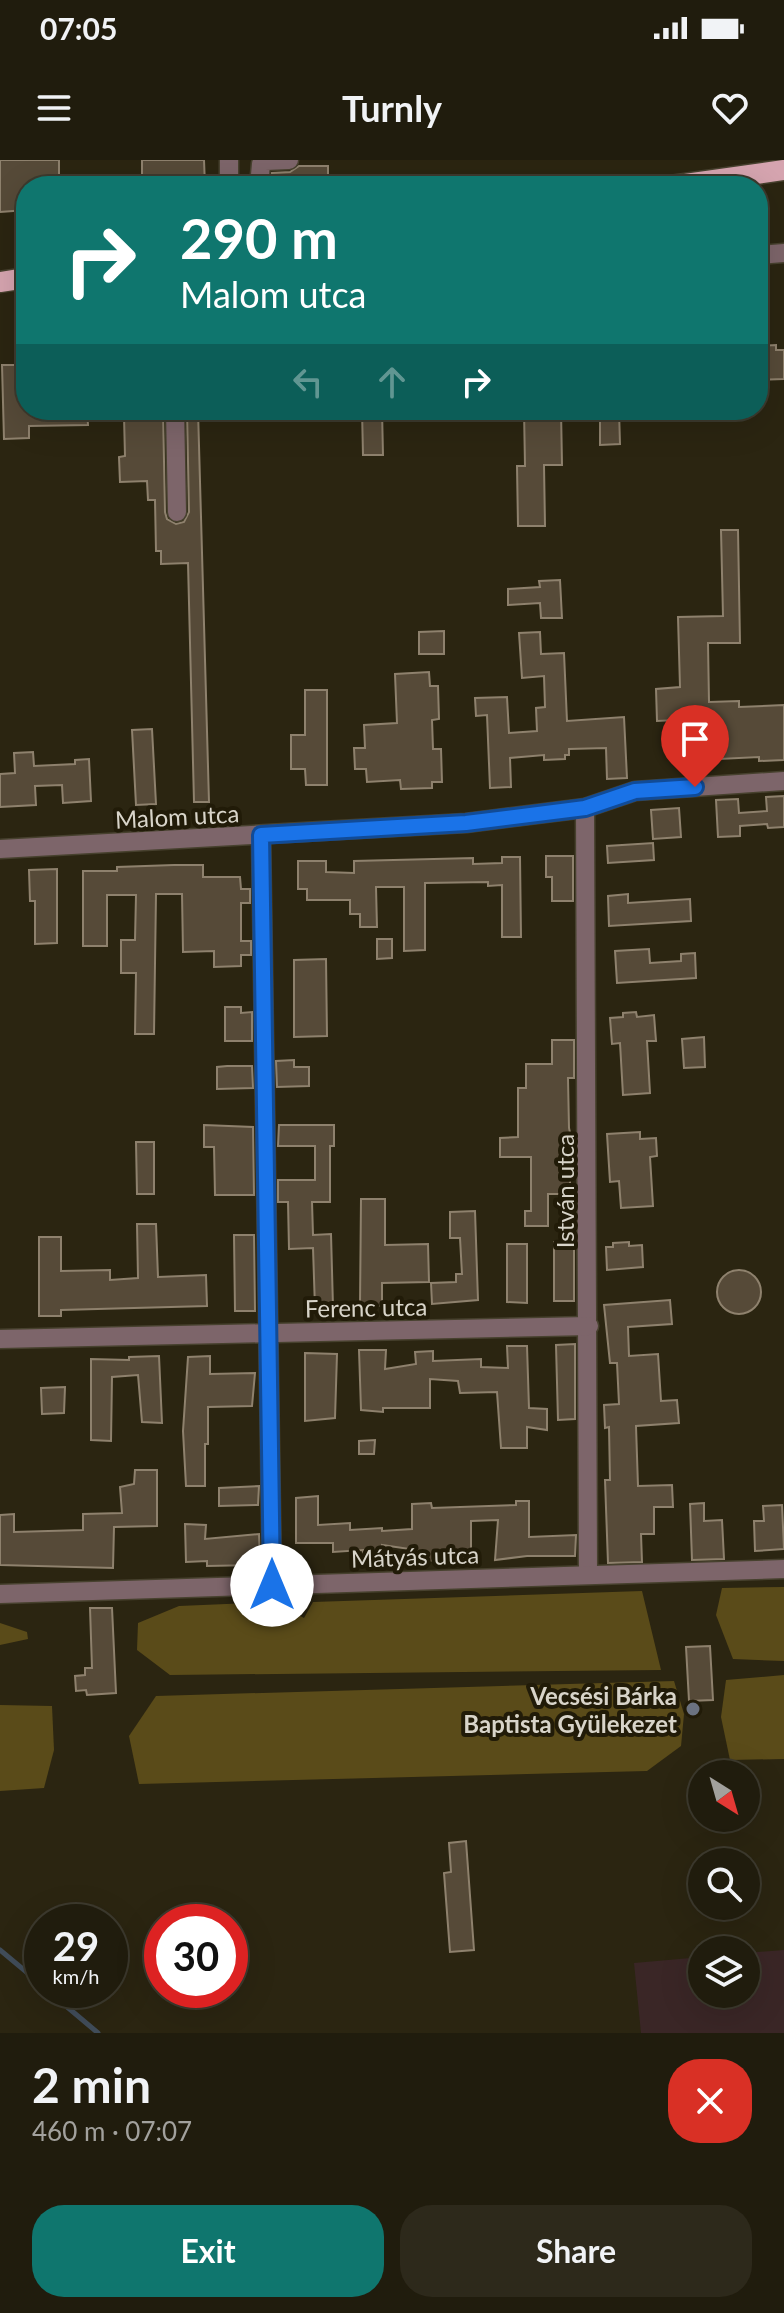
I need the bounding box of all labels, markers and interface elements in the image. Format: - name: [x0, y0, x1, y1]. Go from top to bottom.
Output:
- text: 07:05: [40, 10, 117, 46]
- icon: menu: [32, 86, 76, 130]
- text: Turnly: [342, 86, 442, 130]
- icon: heart: [708, 86, 752, 130]
- text: 290 m: [180, 204, 338, 271]
- icon: right: [48, 208, 152, 312]
- text: Malom utca: [180, 272, 366, 316]
- icon: left: [286, 360, 330, 404]
- icon: ahead: [370, 360, 414, 404]
- icon: right: [454, 360, 498, 404]
- pin: [661, 705, 729, 787]
- icon: arrive: [673, 717, 717, 761]
- street label: Malom utca: [114, 798, 240, 834]
- street label: István utca: [550, 1134, 579, 1248]
- street label: Ferenc utca: [305, 1291, 427, 1323]
- street label: Mátyás utca: [350, 1539, 480, 1573]
- position arrow: [230, 1543, 314, 1627]
- place label: Vecsési Bárka Baptista Gyülekezet: [463, 1681, 677, 1738]
- marker: Vecsési Bárka Baptista Gyülekezet: [684, 1700, 702, 1718]
- north arrow: [688, 1760, 760, 1832]
- map controls: [688, 1760, 760, 2008]
- button: search: [688, 1848, 760, 1920]
- speed limit sign: 30: [144, 1904, 248, 2008]
- text: 29: [53, 1922, 99, 1970]
- button: layers: [688, 1936, 760, 2008]
- text: km/h: [53, 1964, 99, 1988]
- text: 2 min: [32, 2056, 151, 2113]
- button: close: [668, 2059, 752, 2143]
- text: 460 m · 07:07: [32, 2115, 192, 2147]
- button: Exit: [32, 2205, 384, 2297]
- button: Share: [400, 2205, 752, 2297]

